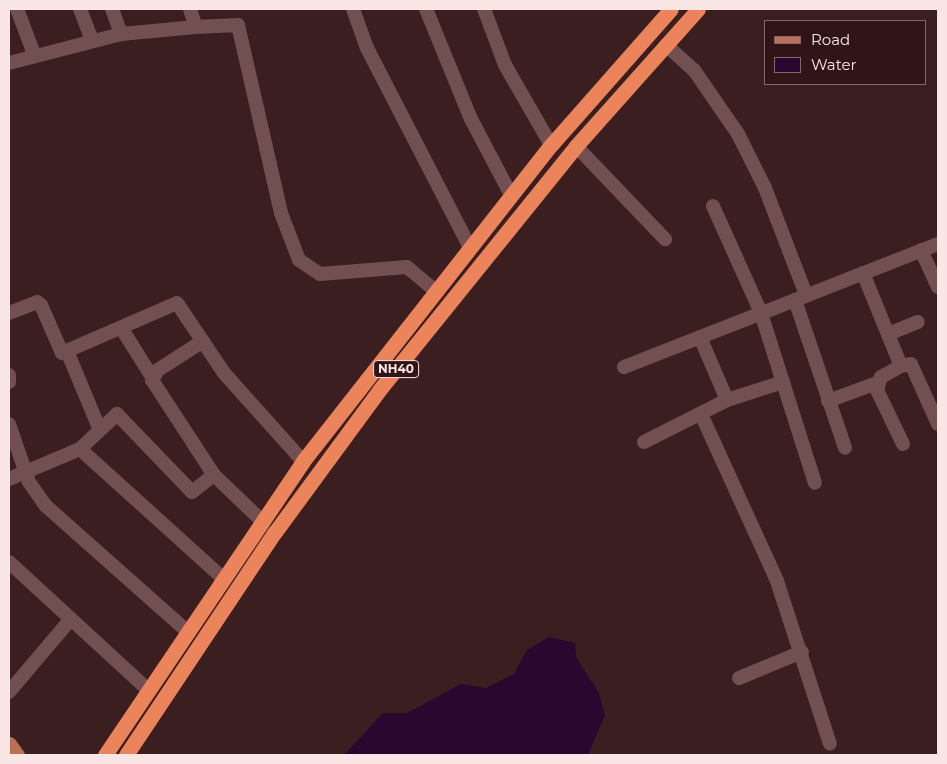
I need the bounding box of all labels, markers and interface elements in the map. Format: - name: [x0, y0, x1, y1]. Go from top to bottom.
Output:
- legend: [764, 20, 927, 85]
- text: Road: [811, 30, 850, 49]
- text: Water: [811, 55, 857, 74]
- road number: NH40: [372, 359, 420, 378]

